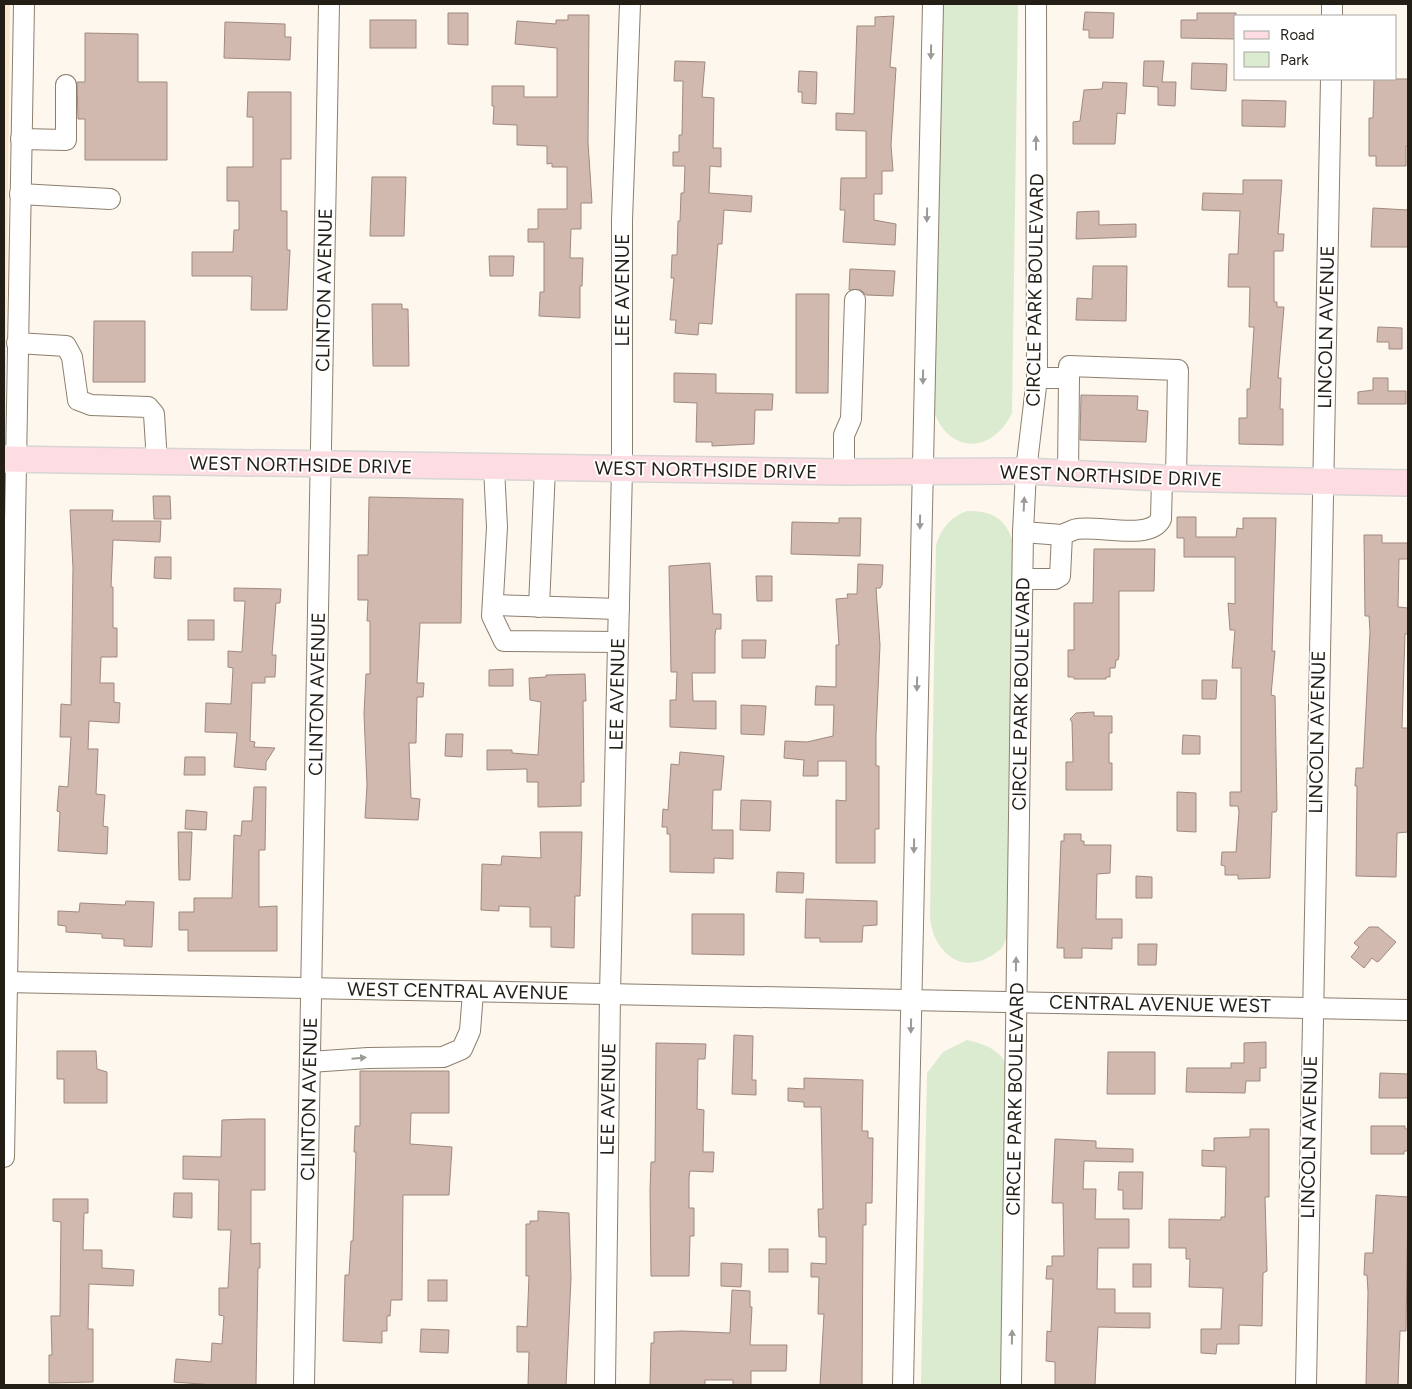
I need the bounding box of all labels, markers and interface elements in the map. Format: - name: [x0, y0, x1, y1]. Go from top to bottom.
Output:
- legend: [1234, 15, 1397, 80]
- text: Road: [1280, 26, 1315, 44]
- one-way arrow: [927, 45, 935, 61]
- text: Park: [1280, 51, 1309, 69]
- one-way arrow: [1032, 135, 1040, 151]
- street label: CIRCLE PARK BOULEVARD: [1021, 173, 1049, 407]
- one-way arrow: [923, 207, 931, 223]
- street label: CLINTON AVENUE: [311, 208, 337, 372]
- street label: LEE AVENUE: [611, 234, 634, 346]
- street label: LINCOLN AVENUE: [1313, 245, 1339, 409]
- one-way arrow: [919, 370, 927, 386]
- street label: WEST NORTHSIDE DRIVE: [189, 452, 413, 478]
- street label: WEST NORTHSIDE DRIVE: [594, 457, 818, 483]
- street label: WEST NORTHSIDE DRIVE: [999, 461, 1223, 491]
- one-way arrow: [1021, 496, 1029, 512]
- one-way arrow: [916, 514, 924, 530]
- street label: CIRCLE PARK BOULEVARD: [1007, 577, 1035, 811]
- street label: CLINTON AVENUE: [304, 612, 330, 776]
- street label: LEE AVENUE: [605, 637, 629, 751]
- street label: LINCOLN AVENUE: [1304, 650, 1330, 814]
- one-way arrow: [913, 676, 921, 692]
- one-way arrow: [910, 839, 918, 855]
- one-way arrow: [1013, 956, 1021, 972]
- street label: WEST CENTRAL AVENUE: [347, 978, 569, 1004]
- street label: CIRCLE PARK BOULEVARD: [1001, 982, 1029, 1216]
- street label: CENTRAL AVENUE WEST: [1049, 991, 1272, 1017]
- street label: CLINTON AVENUE: [296, 1017, 322, 1181]
- one-way arrow: [907, 1019, 915, 1035]
- street label: LEE AVENUE: [596, 1042, 620, 1156]
- one-way arrow: [351, 1054, 367, 1062]
- street label: LINCOLN AVENUE: [1296, 1055, 1322, 1219]
- one-way arrow: [1008, 1328, 1016, 1344]

